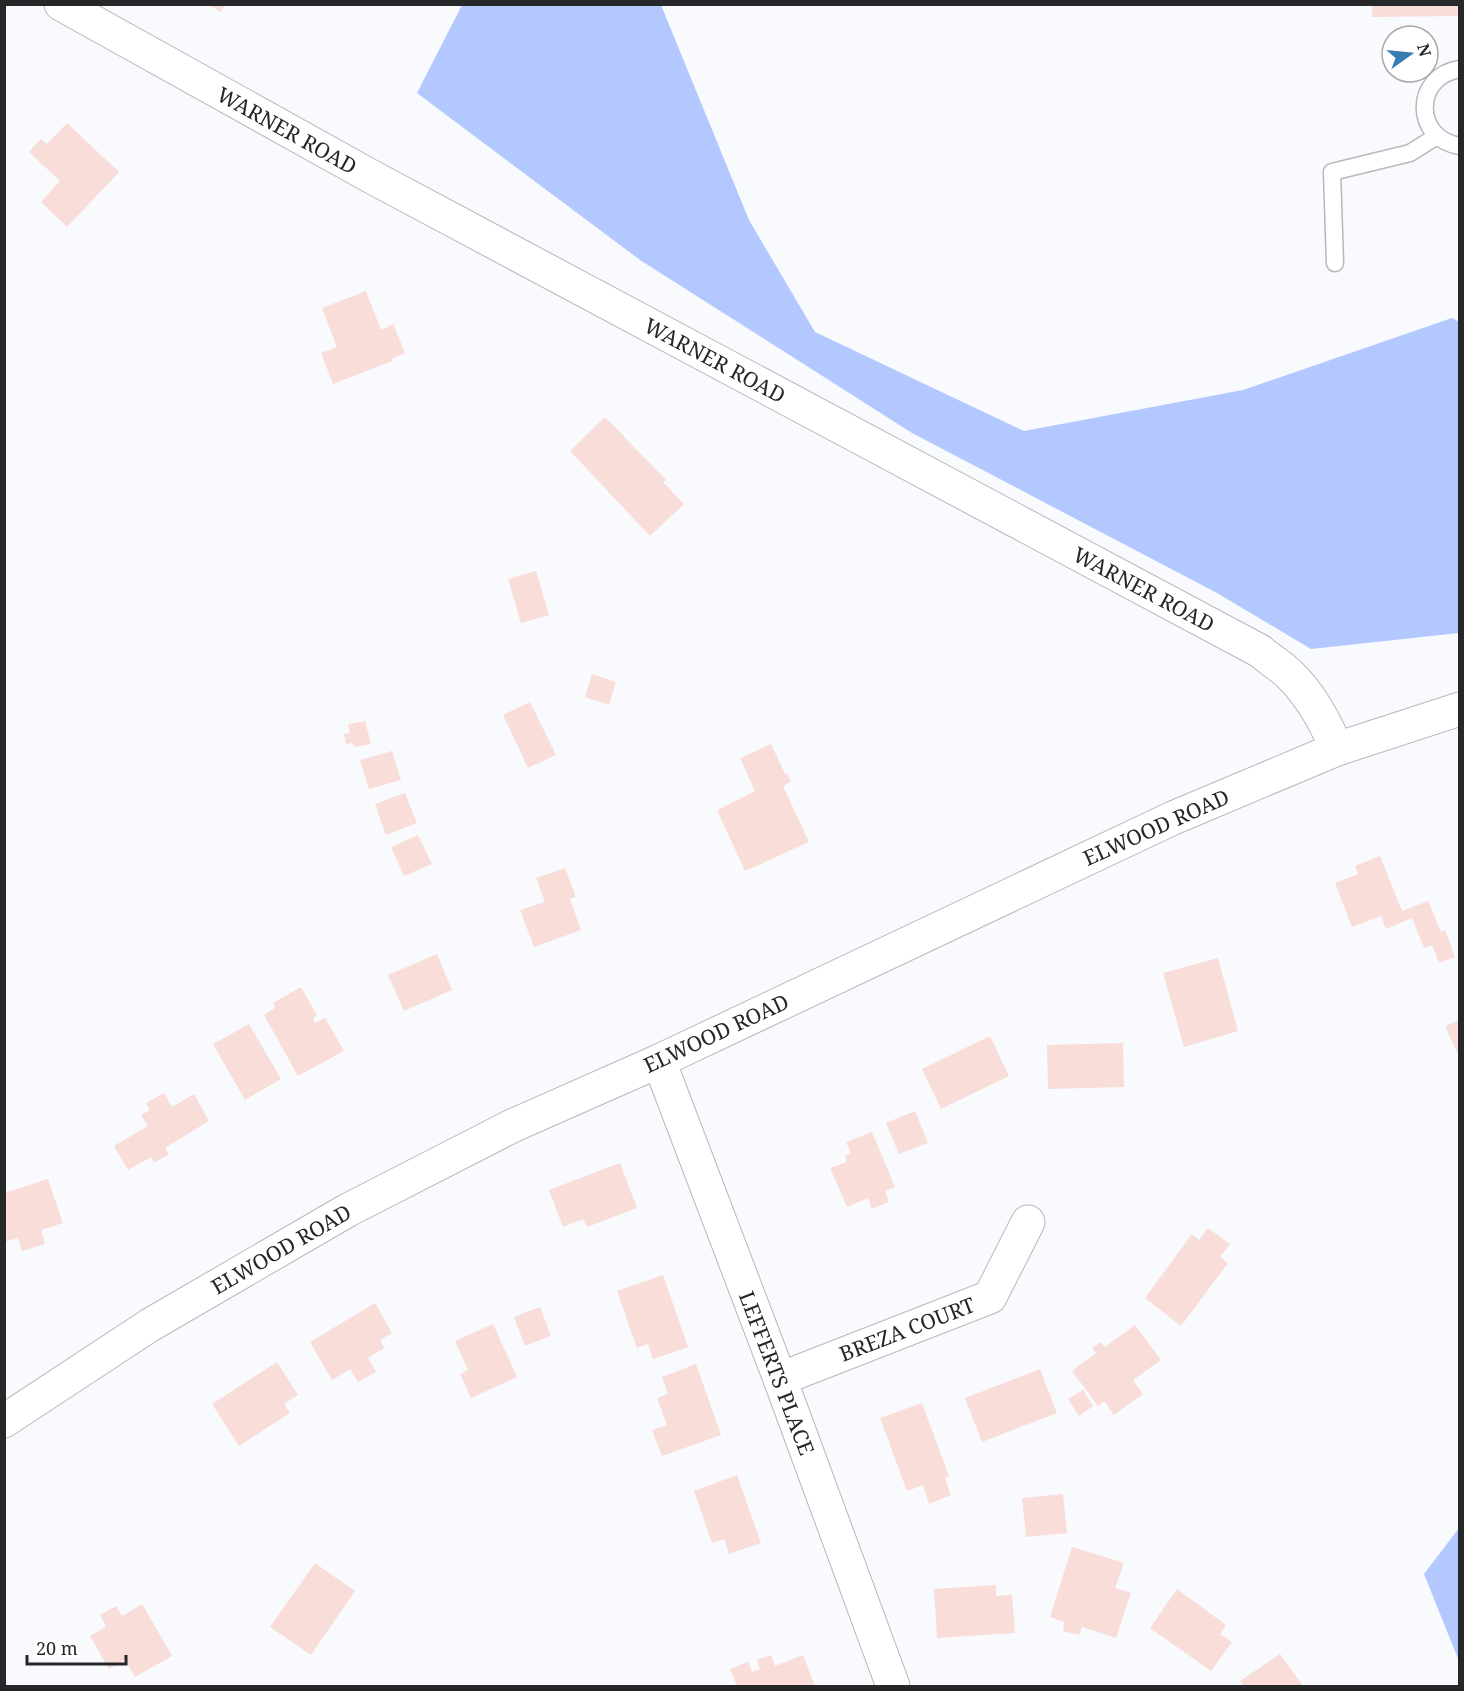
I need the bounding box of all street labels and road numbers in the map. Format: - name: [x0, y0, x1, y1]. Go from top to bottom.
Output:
- street label: WARNER ROAD: [212, 80, 362, 180]
- street label: WARNER ROAD: [640, 311, 790, 409]
- street label: WARNER ROAD: [1069, 540, 1219, 638]
- street label: ELWOOD ROAD: [1079, 782, 1233, 872]
- street label: ELWOOD ROAD: [639, 987, 793, 1079]
- street label: ELWOOD ROAD: [206, 1198, 356, 1300]
- street label: LEFFERTS PLACE: [733, 1287, 821, 1459]
- street label: BREZA COURT: [835, 1290, 979, 1368]

